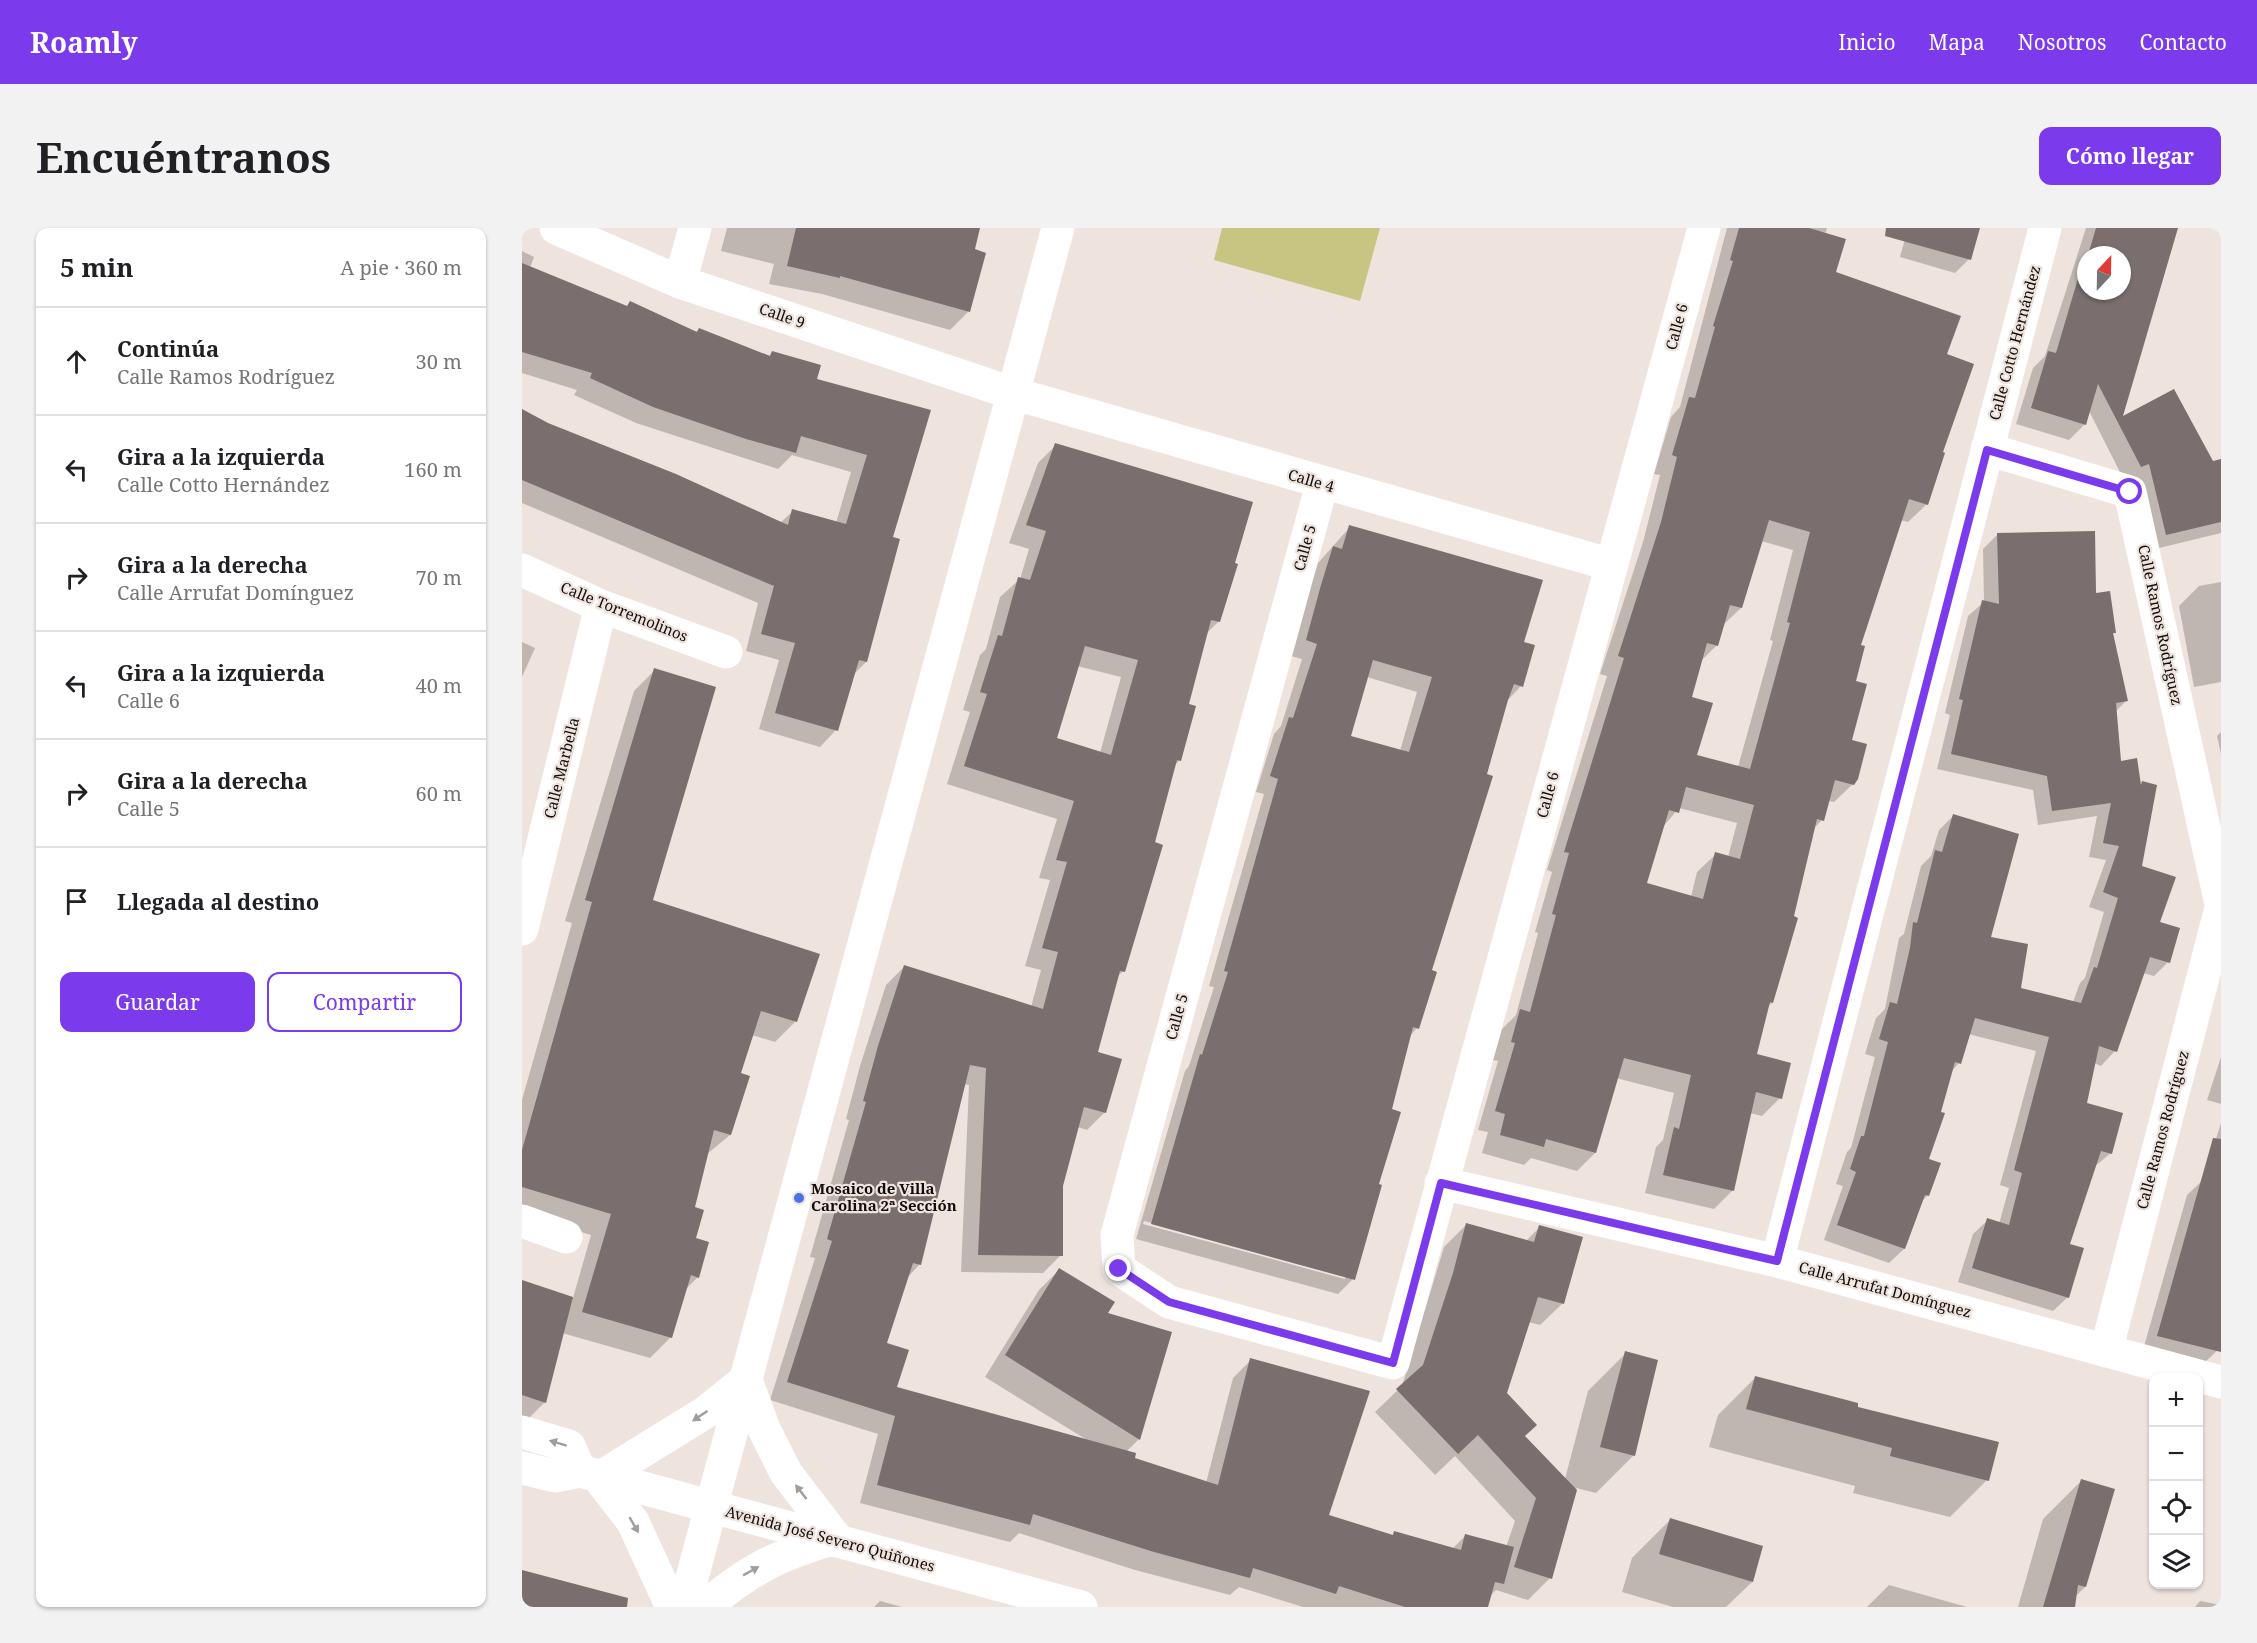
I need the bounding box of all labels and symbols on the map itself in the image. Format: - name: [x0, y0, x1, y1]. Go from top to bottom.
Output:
- north arrow: [2077, 246, 2131, 300]
- street label: Calle Cotto Hernández: [1984, 263, 2044, 422]
- street label: Calle 9: [757, 298, 808, 332]
- street label: Calle 6: [1660, 301, 1692, 352]
- street label: Calle 4: [1286, 464, 1337, 496]
- route start: [2116, 478, 2142, 504]
- street label: Calle 5: [1288, 522, 1320, 573]
- street label: Calle Ramos Rodríguez: [2134, 543, 2188, 707]
- street label: Calle Torremolinos: [558, 576, 691, 646]
- street label: Calle Marbella: [539, 715, 583, 820]
- street label: Calle 6: [1531, 769, 1563, 820]
- street label: Calle 5: [1160, 991, 1192, 1042]
- street label: Calle Ramos Rodríguez: [2131, 1048, 2193, 1211]
- place label: Mosaico de Villa Carolina 2ª Sección: [811, 1178, 957, 1215]
- marker: Mosaico de Villa Carolina 2ª Sección: [792, 1191, 806, 1205]
- route end: [1105, 1255, 1131, 1281]
- street label: Calle Arrufat Domínguez: [1797, 1256, 1974, 1322]
- one-way arrow: [692, 1410, 708, 1422]
- one-way arrow: [549, 1438, 567, 1447]
- one-way arrow: [795, 1484, 807, 1499]
- street label: Avenida José Severo Quiñones: [723, 1500, 937, 1576]
- one-way arrow: [629, 1517, 639, 1534]
- one-way arrow: [743, 1566, 759, 1577]

